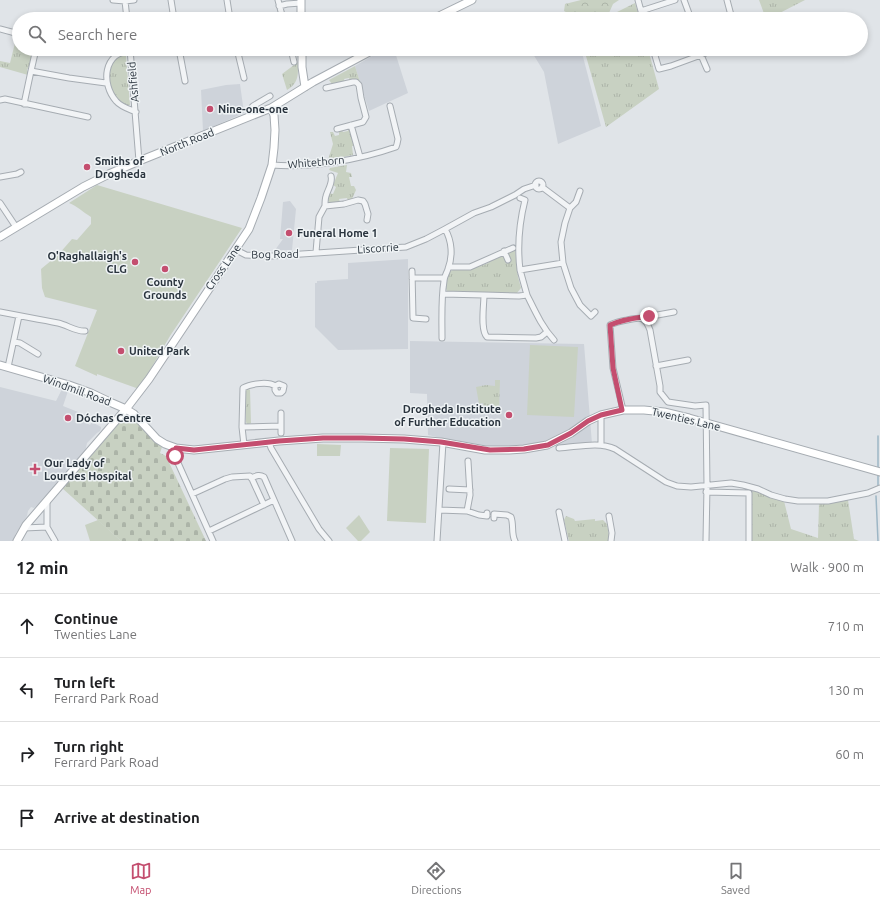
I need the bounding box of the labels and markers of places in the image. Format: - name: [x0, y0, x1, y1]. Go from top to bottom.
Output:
- place label: Nine-one-one: [218, 103, 288, 115]
- marker: Nine-one-one: [205, 104, 215, 114]
- place label: Smiths of Drogheda: [95, 155, 146, 180]
- marker: Smiths of Drogheda: [82, 162, 92, 172]
- place label: Funeral Home 1: [297, 227, 378, 239]
- marker: Funeral Home 1: [284, 228, 294, 238]
- place label: O'Raghallaigh's CLG: [47, 250, 127, 275]
- marker: O'Raghallaigh's CLG: [130, 257, 140, 267]
- marker: County Grounds: [160, 264, 170, 274]
- place label: County Grounds: [143, 276, 187, 301]
- place label: United Park: [129, 345, 191, 357]
- marker: United Park: [116, 346, 126, 356]
- place label: Drogheda Institute of Further Education: [394, 403, 501, 428]
- marker: Drogheda Institute of Further Education: [504, 410, 514, 420]
- place label: Dóchas Centre: [76, 412, 151, 424]
- marker: Dóchas Centre: [63, 413, 73, 423]
- place label: Our Lady of Lourdes Hospital: [44, 457, 132, 482]
- marker: Our Lady of Lourdes Hospital: [29, 463, 41, 475]

